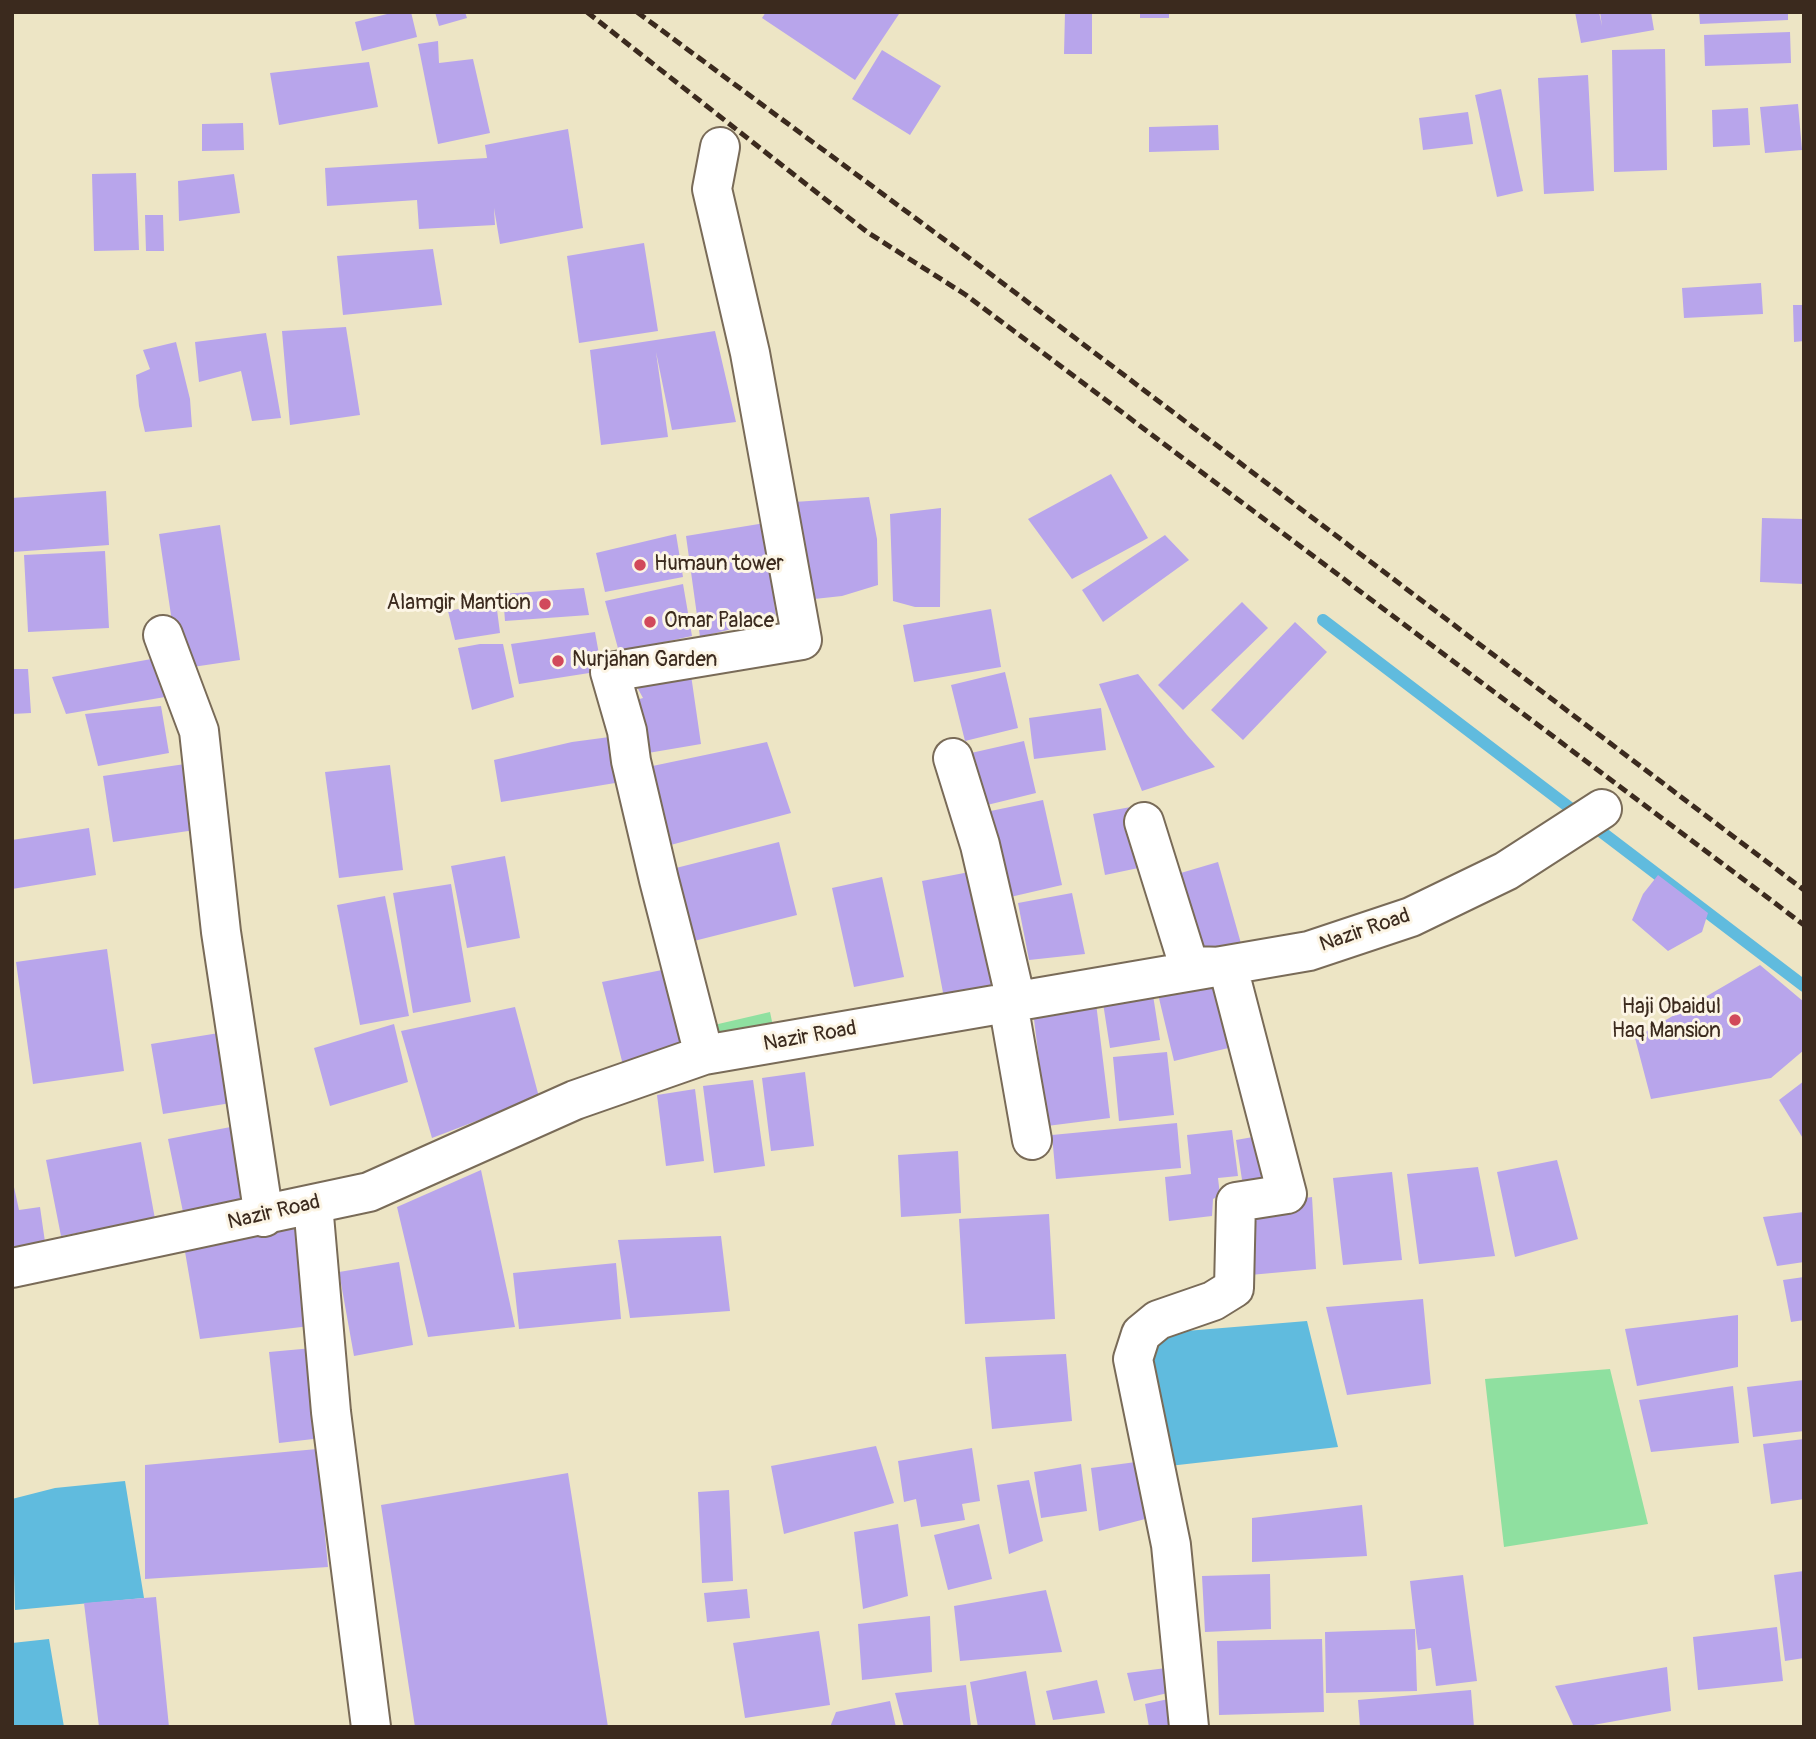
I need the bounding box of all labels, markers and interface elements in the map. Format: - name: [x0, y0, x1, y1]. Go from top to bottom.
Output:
- place label: Humaun tower: [654, 552, 784, 578]
- marker: Humaun tower: [632, 557, 648, 573]
- place label: Alamgir Mantion: [387, 591, 531, 617]
- marker: Alamgir Mantion: [537, 596, 553, 612]
- place label: Omar Palace: [664, 609, 774, 635]
- marker: Omar Palace: [642, 614, 658, 630]
- place label: Nurjahan Garden: [572, 648, 717, 674]
- marker: Nurjahan Garden: [550, 653, 566, 669]
- street label: Nazir Road: [1316, 904, 1414, 958]
- place label: Haji Obaidul Haq Mansion: [1612, 995, 1721, 1045]
- marker: Haji Obaidul Haq Mansion: [1727, 1012, 1743, 1028]
- street label: Nazir Road: [761, 1016, 859, 1058]
- street label: Nazir Road: [225, 1190, 323, 1236]

